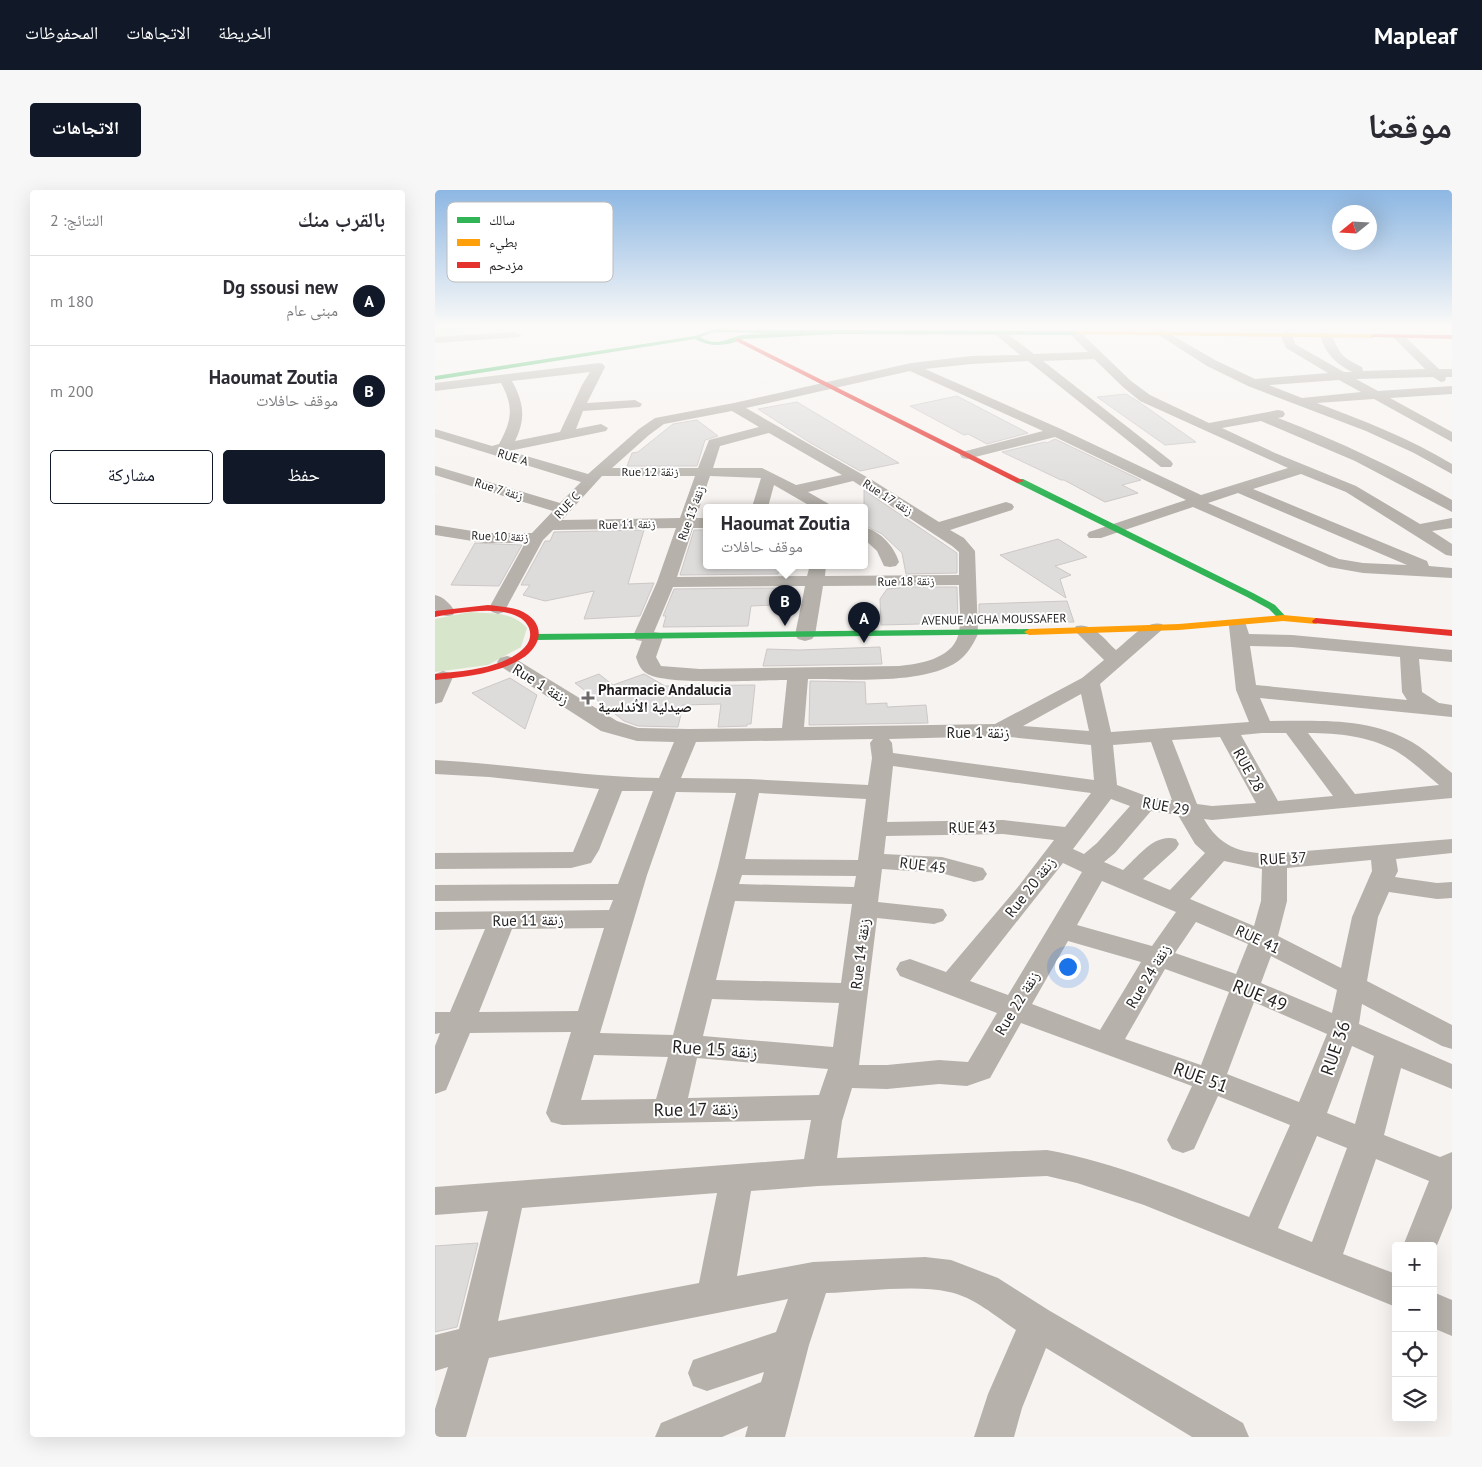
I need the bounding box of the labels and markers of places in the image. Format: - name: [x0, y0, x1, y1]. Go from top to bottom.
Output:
- pin: B: [769, 585, 801, 626]
- pin: A: [848, 602, 880, 643]
- place label: Pharmacie Andalucia صيدلية الأندلسية: [598, 680, 732, 716]
- marker: Pharmacie Andalucia صيدلية الأندلسية: [582, 692, 594, 704]

